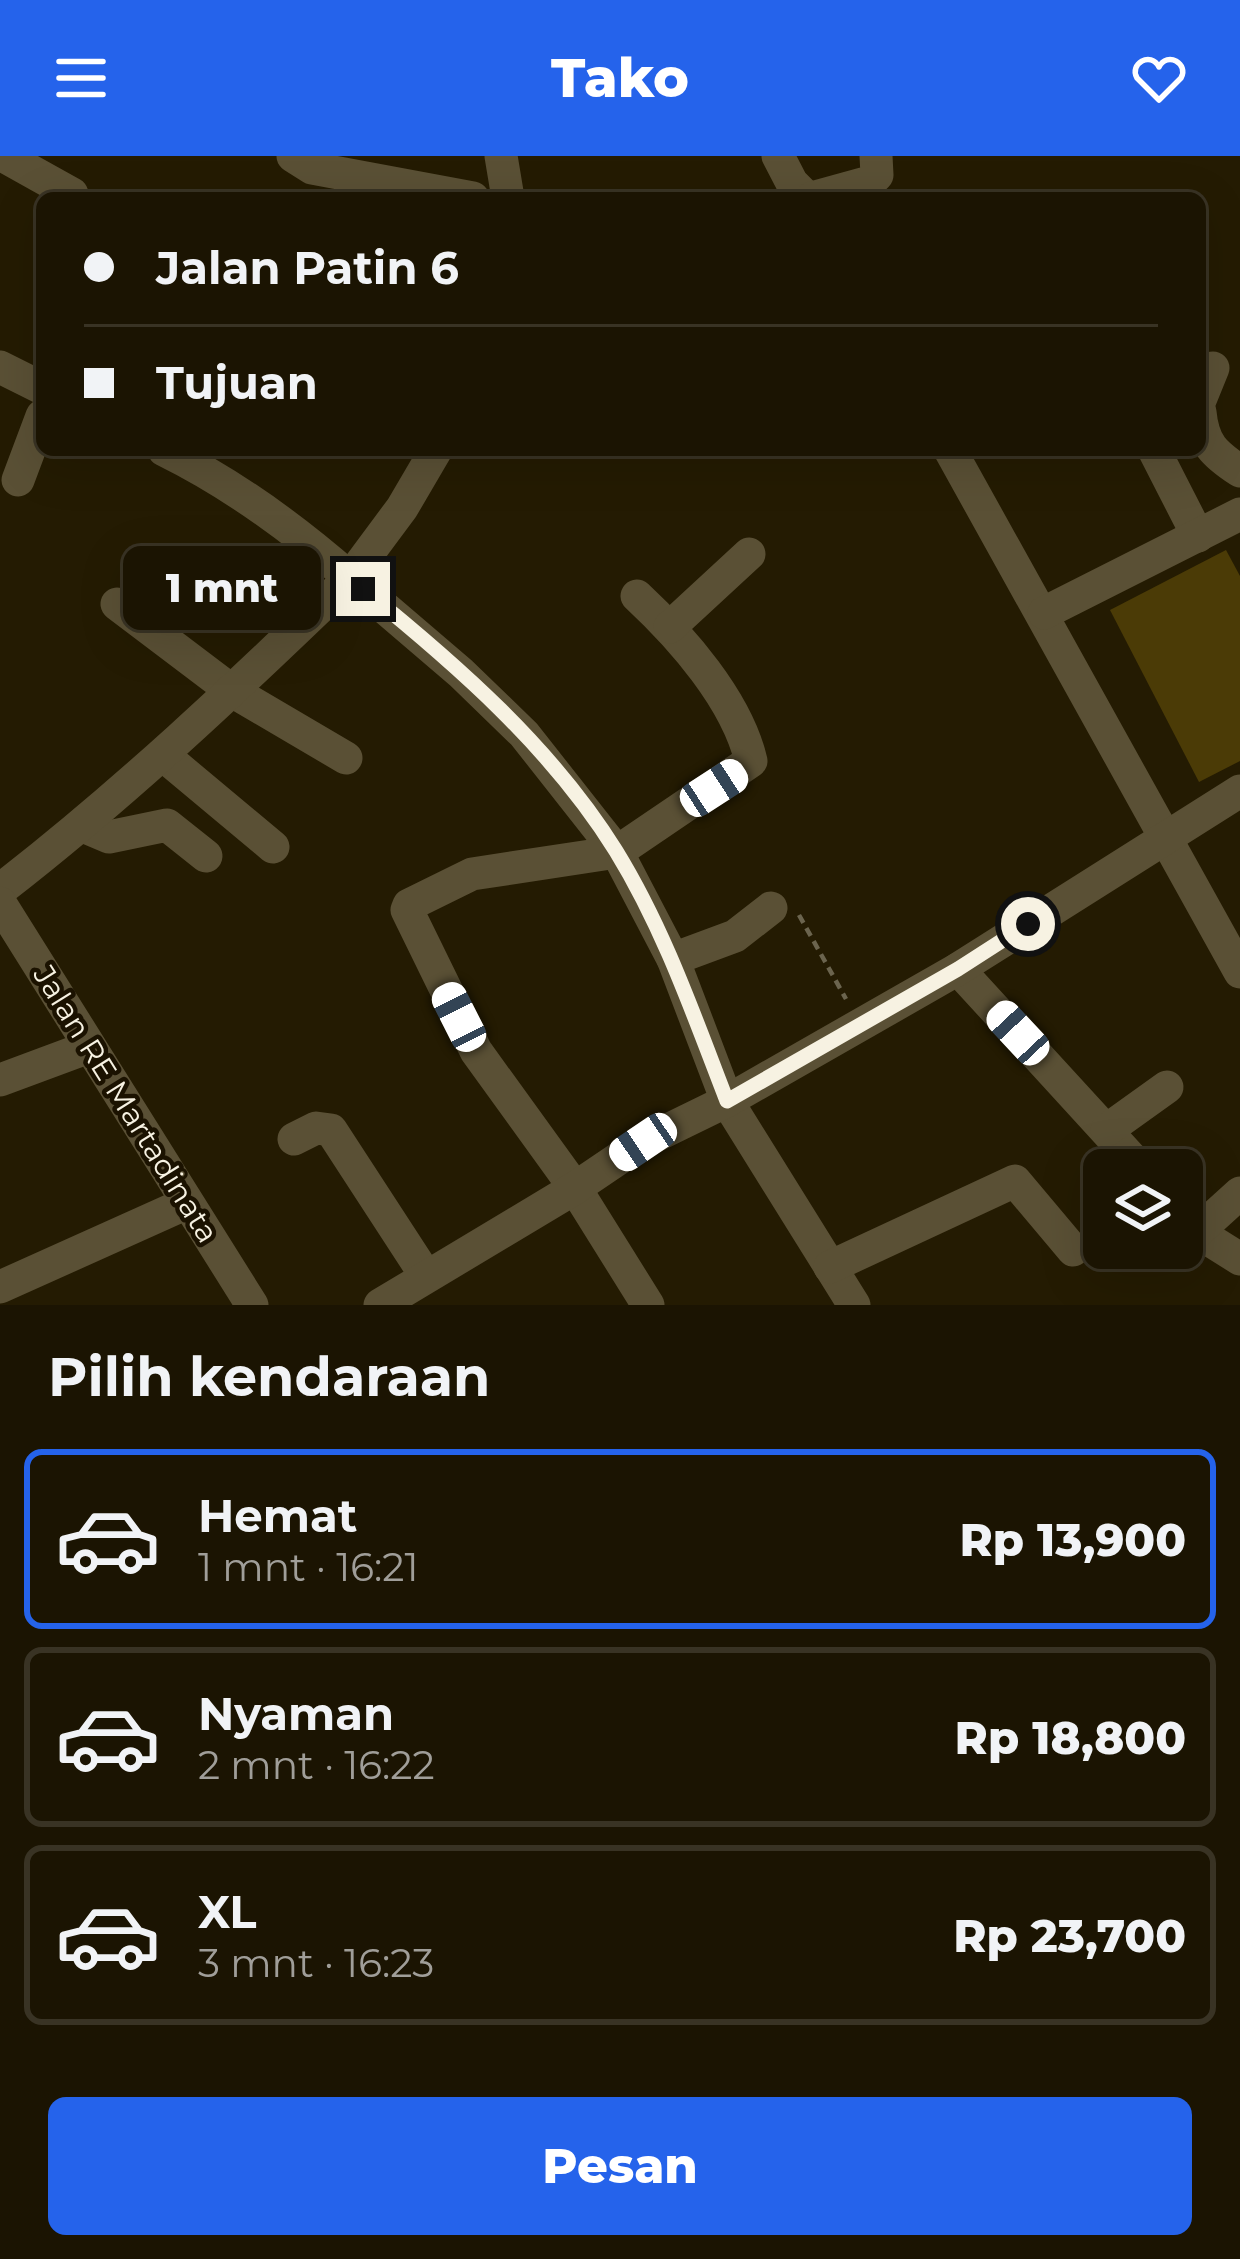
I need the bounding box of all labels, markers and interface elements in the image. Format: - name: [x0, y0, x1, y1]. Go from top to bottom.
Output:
- icon: menu: [48, 45, 114, 111]
- text: Tako: [551, 45, 689, 111]
- icon: heart: [1126, 45, 1192, 111]
- text: Jalan Patin 6: [156, 240, 459, 295]
- text: Tujuan: [156, 355, 318, 410]
- callout: 1 mnt: [123, 547, 321, 631]
- route end: [336, 562, 390, 616]
- text: 1 mnt: [166, 564, 278, 612]
- car: [674, 753, 754, 823]
- route start: [1001, 897, 1055, 951]
- street label: Jalan RE Martadinata: [25, 958, 226, 1250]
- car: [427, 977, 491, 1057]
- car: [980, 994, 1056, 1072]
- car: [603, 1107, 683, 1177]
- map controls: [1083, 1149, 1203, 1269]
- button: layers: [1083, 1149, 1203, 1269]
- text: Pilih kendaraan: [48, 1344, 490, 1410]
- icon: car: [54, 1485, 162, 1593]
- text: Hemat: [198, 1488, 357, 1543]
- text: Rp 13,900: [959, 1512, 1186, 1567]
- text: 1 mnt · 16:21: [198, 1543, 418, 1591]
- icon: car: [54, 1683, 162, 1791]
- text: Nyaman: [198, 1686, 394, 1741]
- text: Rp 18,800: [955, 1710, 1186, 1765]
- text: 2 mnt · 16:22: [198, 1741, 435, 1789]
- icon: car: [54, 1881, 162, 1989]
- text: XL: [198, 1884, 256, 1939]
- text: Rp 23,700: [953, 1908, 1186, 1963]
- text: 3 mnt · 16:23: [198, 1939, 434, 1987]
- button: Pesan: [48, 2097, 1192, 2235]

